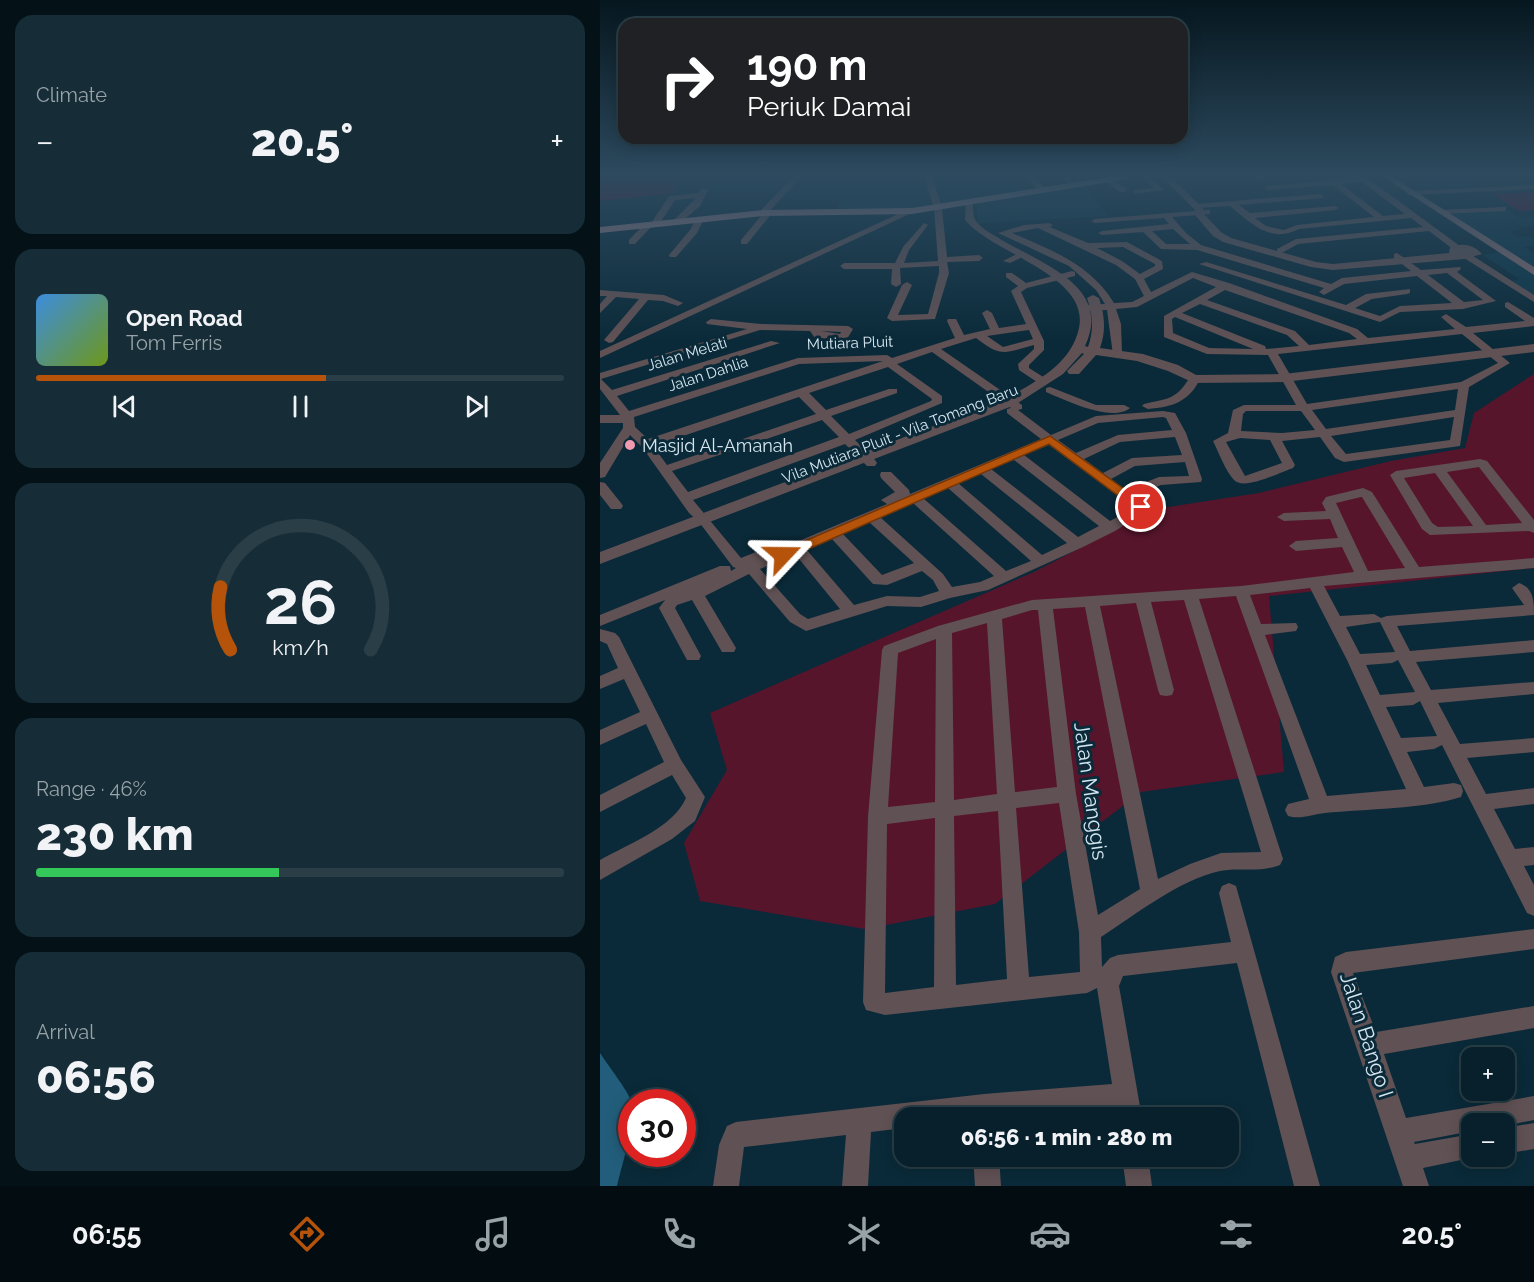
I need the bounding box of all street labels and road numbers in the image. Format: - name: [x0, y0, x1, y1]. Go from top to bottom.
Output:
- street label: Mutiara Pluit: [807, 332, 893, 354]
- street label: Jalan Melati: [645, 333, 729, 375]
- street label: Jalan Dahlia: [666, 353, 750, 395]
- street label: Vila Mutiara Pluit - Vila Tomang Baru: [780, 381, 1020, 487]
- street label: Jalan Manggis: [1069, 721, 1113, 861]
- street label: Jalan Bango I: [1335, 969, 1399, 1101]

